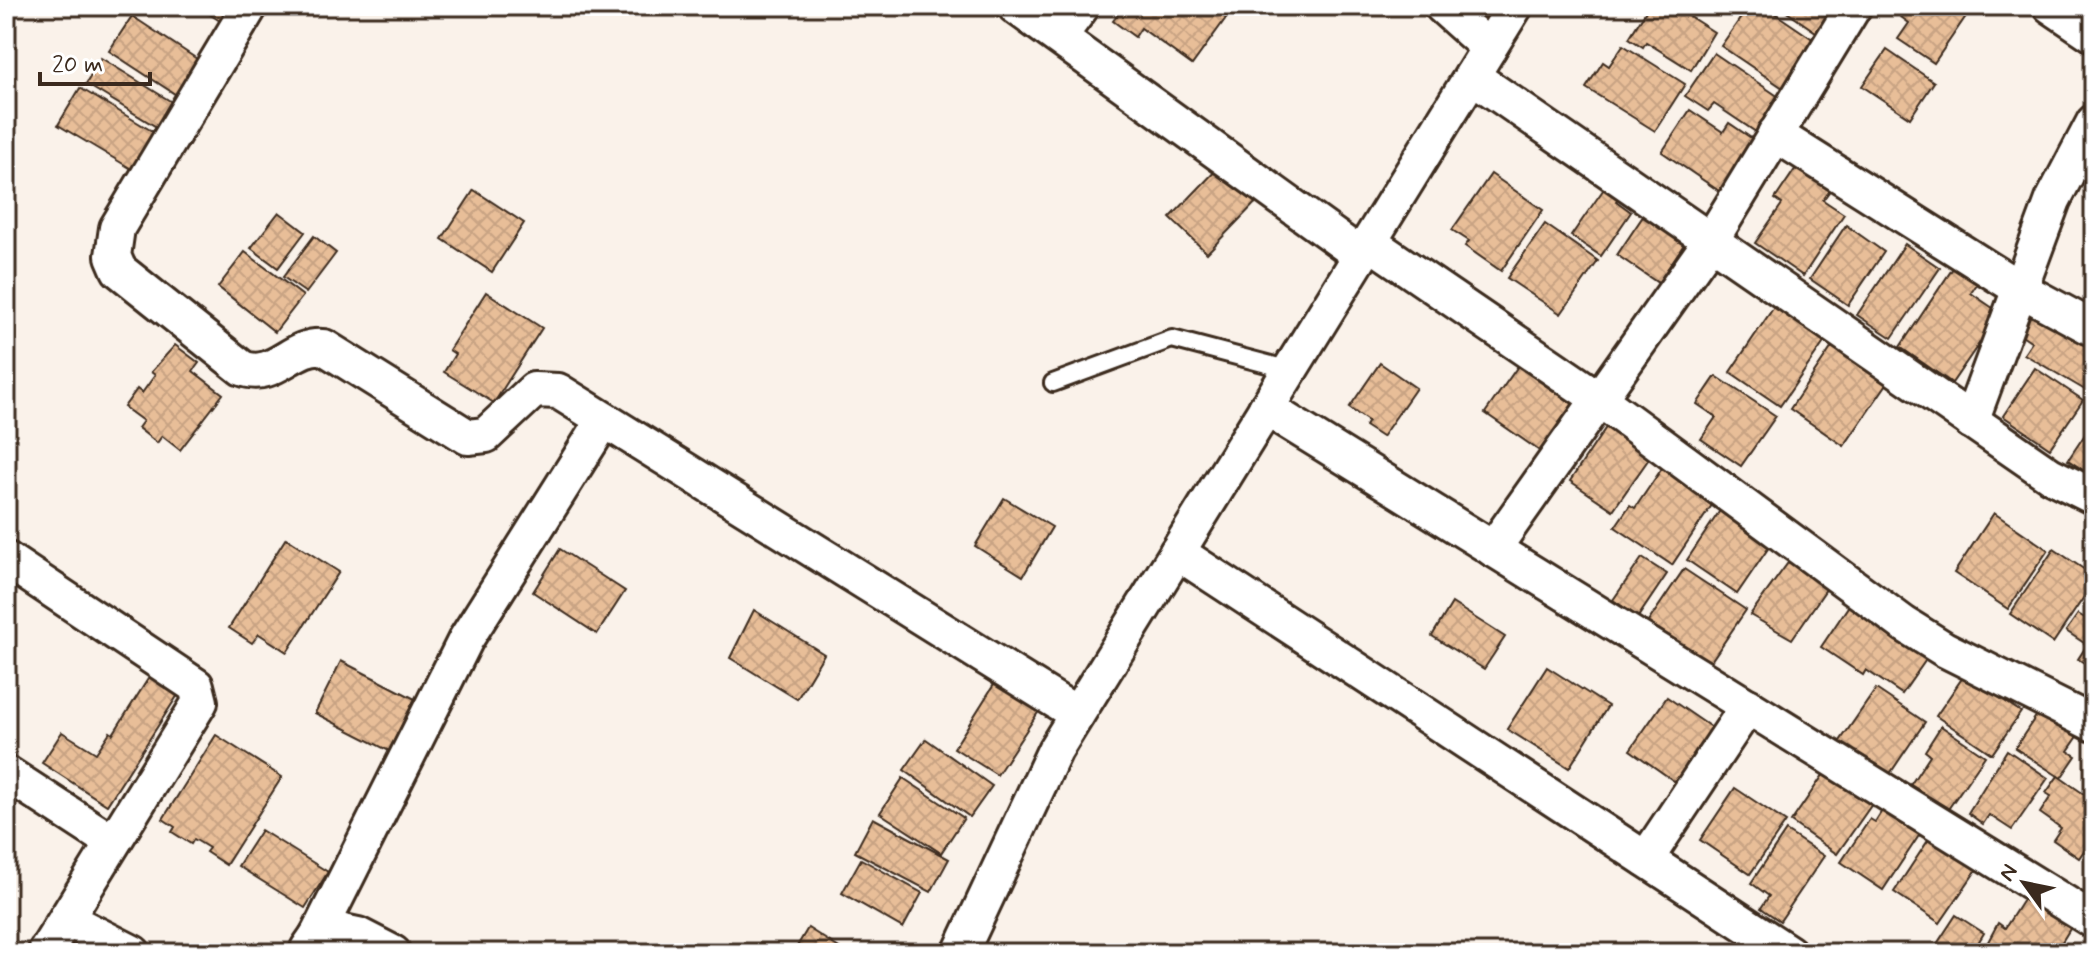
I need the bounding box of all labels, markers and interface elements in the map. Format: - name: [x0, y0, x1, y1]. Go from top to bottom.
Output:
- scale bar: [40, 36, 150, 86]
- text: 20 m: [52, 50, 103, 81]
- north arrow: [1984, 843, 2064, 923]
- text: N: [1993, 859, 2025, 887]

